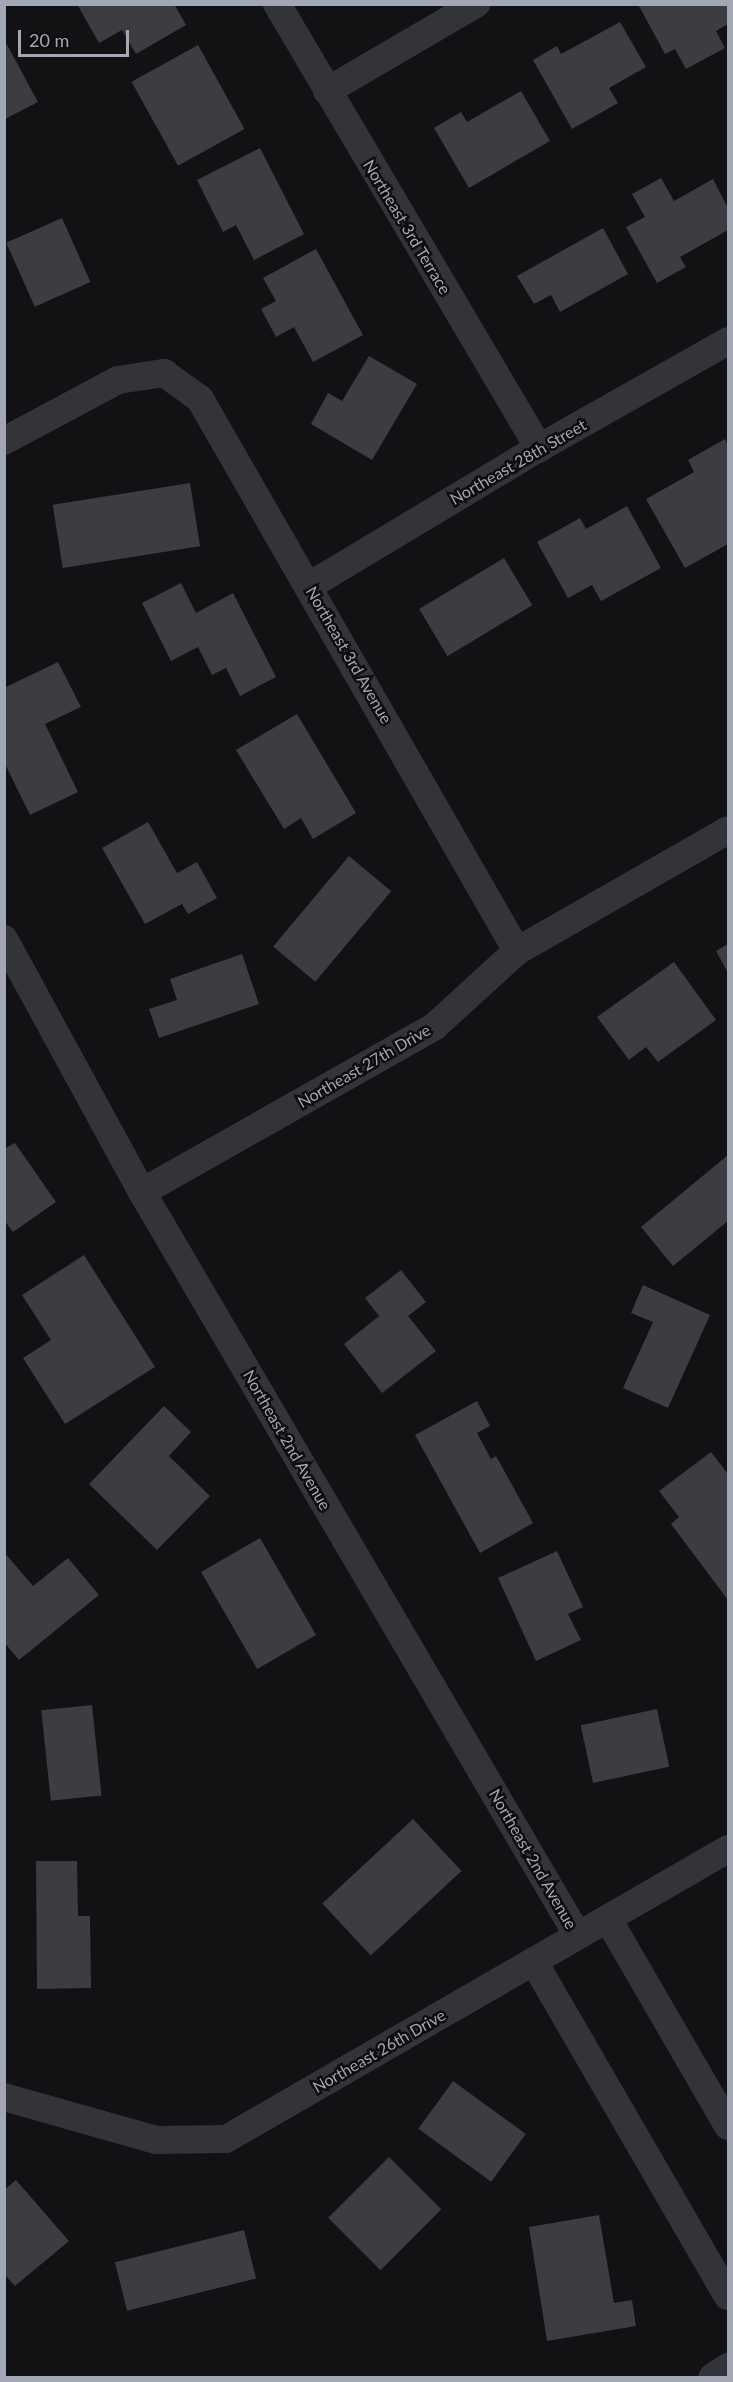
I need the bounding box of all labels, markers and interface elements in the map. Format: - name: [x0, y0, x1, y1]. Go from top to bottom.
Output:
- scale bar: [21, 18, 132, 56]
- text: 20 m: [29, 29, 69, 51]
- street label: Northeast 3rd Terrace: [359, 156, 455, 298]
- street label: Northeast 28th Street: [446, 415, 590, 509]
- street label: Northeast 3rd Avenue: [302, 583, 396, 727]
- street label: Northeast 27th Drive: [294, 1020, 434, 1112]
- street label: Northeast 2nd Avenue: [239, 1366, 335, 1514]
- street label: Northeast 2nd Avenue: [485, 1785, 581, 1933]
- street label: Northeast 26th Drive: [309, 2005, 449, 2097]

